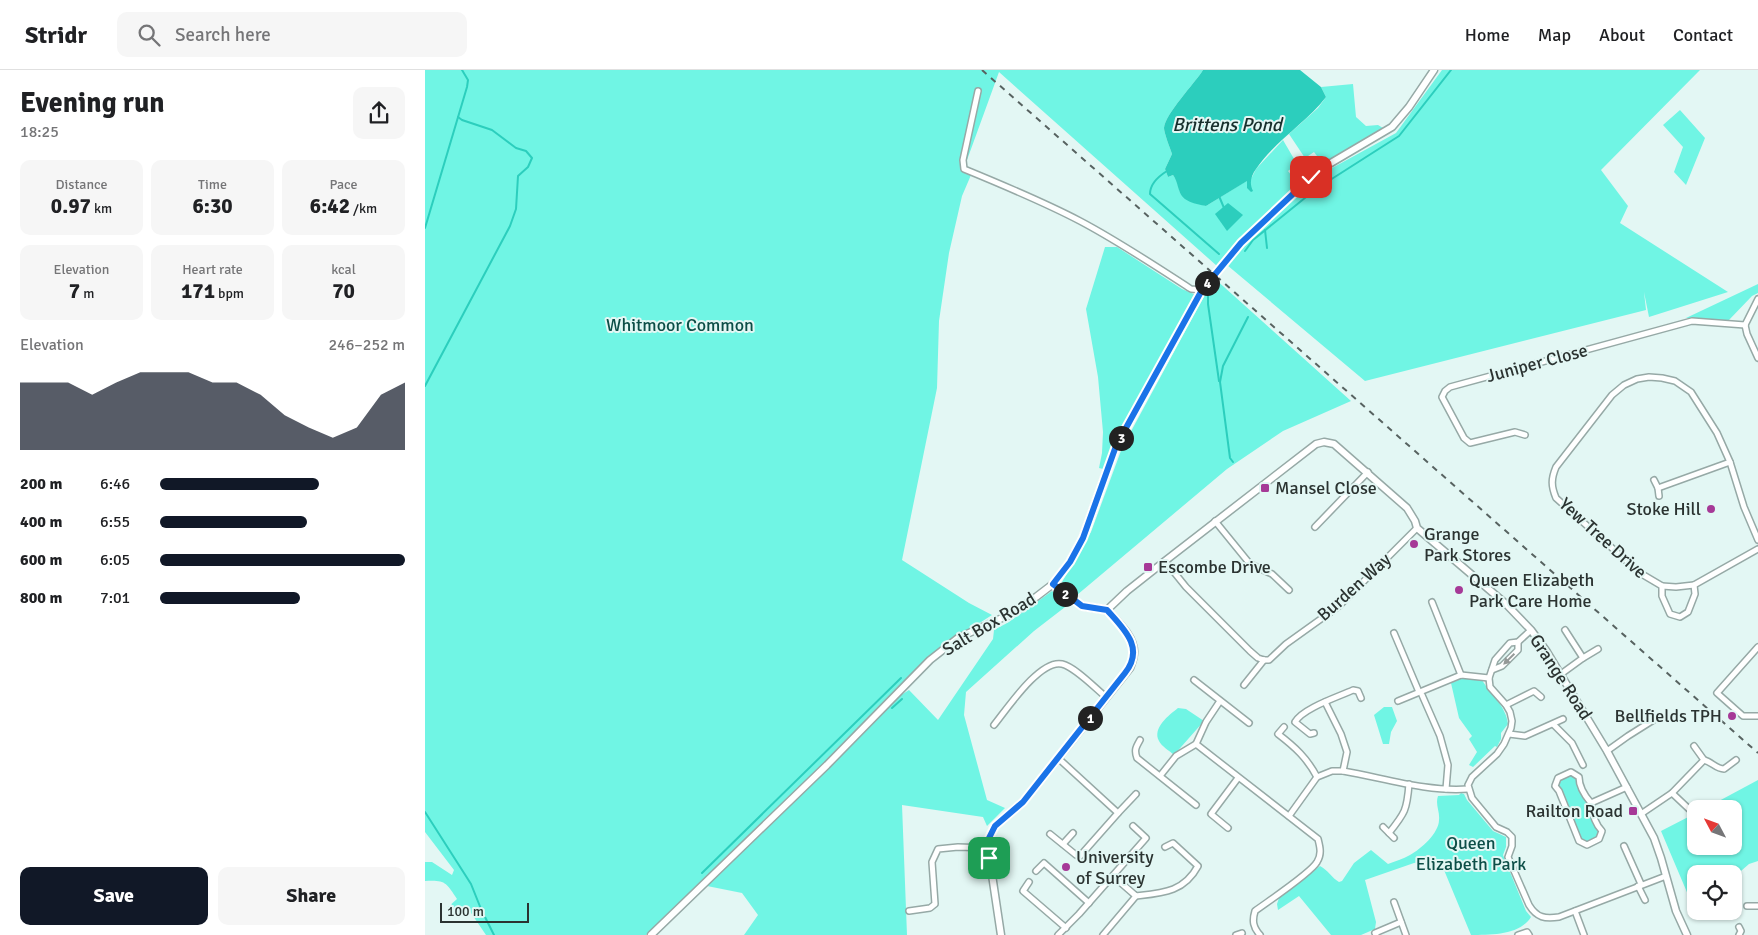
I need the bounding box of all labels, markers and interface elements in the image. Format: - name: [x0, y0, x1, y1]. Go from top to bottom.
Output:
- search box: [117, 12, 467, 57]
- text: Stridr: [25, 20, 87, 50]
- icon: search: [135, 21, 163, 49]
- text: Search here: [175, 23, 271, 47]
- text: Home: [1465, 24, 1510, 46]
- text: Map: [1538, 24, 1571, 46]
- text: About: [1599, 24, 1645, 46]
- text: Contact: [1673, 24, 1733, 46]
- text: Evening run: [20, 86, 165, 120]
- button: share: [353, 87, 405, 139]
- water label: Brittens Pond: [1172, 113, 1284, 137]
- text: 18:25: [20, 122, 59, 142]
- pin: [1290, 156, 1332, 198]
- icon: check: [1297, 163, 1325, 191]
- text: Distance: [55, 176, 108, 193]
- text: Time: [198, 176, 227, 193]
- text: Pace: [329, 176, 358, 193]
- text: 0.97: [51, 193, 91, 219]
- text: 6:30: [192, 193, 233, 219]
- text: 6:42: [310, 193, 350, 219]
- text: km: [91, 200, 112, 217]
- text: /km: [350, 200, 377, 217]
- text: Elevation: [54, 261, 109, 278]
- text: Heart rate: [182, 261, 243, 278]
- text: kcal: [331, 261, 356, 278]
- pin: 4: [1195, 270, 1219, 296]
- text: 4: [1204, 275, 1211, 292]
- text: 7: [69, 278, 80, 304]
- text: 171: [181, 278, 215, 304]
- text: 70: [332, 278, 355, 304]
- text: m: [80, 285, 94, 302]
- text: bpm: [215, 285, 244, 302]
- park label: Whitmoor Common: [606, 314, 754, 336]
- text: Elevation: [20, 335, 84, 355]
- text: 246–252 m: [328, 335, 405, 355]
- street label: Juniper Close: [1484, 339, 1590, 387]
- pin: 3: [1109, 426, 1133, 450]
- text: 3: [1118, 430, 1125, 447]
- text: 200 m: [20, 474, 62, 494]
- text: 6:46: [100, 474, 130, 494]
- place label: Mansel Close: [1275, 477, 1377, 499]
- marker: Mansel Close: [1259, 482, 1271, 494]
- street label: Yew Tree Drive: [1555, 493, 1651, 583]
- place label: Stoke Hill: [1626, 498, 1701, 520]
- marker: Stoke Hill: [1705, 503, 1717, 515]
- text: 400 m: [20, 512, 62, 532]
- text: 6:55: [100, 512, 130, 532]
- place label: Grange Park Stores: [1424, 523, 1511, 566]
- marker: Grange Park Stores: [1408, 538, 1420, 550]
- street label: Burden Way: [1313, 548, 1396, 626]
- text: 600 m: [20, 550, 62, 570]
- text: 6:05: [100, 550, 130, 570]
- place label: Escombe Drive: [1158, 556, 1271, 578]
- marker: Escombe Drive: [1142, 561, 1154, 573]
- place label: Queen Elizabeth Park Care Home: [1469, 569, 1594, 612]
- pin: 2: [1053, 582, 1077, 606]
- marker: Queen Elizabeth Park Care Home: [1453, 584, 1465, 596]
- text: 2: [1062, 586, 1069, 603]
- text: 800 m: [20, 588, 62, 608]
- text: 7:01: [100, 588, 130, 608]
- street label: Salt Box Road: [938, 588, 1040, 660]
- street label: Grange Road: [1525, 630, 1597, 724]
- one-way arrow: [1503, 653, 1515, 665]
- place label: Bellfields TPH: [1615, 705, 1722, 727]
- pin: 1: [1077, 706, 1103, 730]
- text: 1: [1087, 710, 1094, 727]
- marker: Bellfields TPH: [1726, 710, 1738, 722]
- place label: Railton Road: [1525, 800, 1623, 822]
- north arrow: [1687, 800, 1743, 855]
- map controls: [1687, 800, 1742, 920]
- marker: Railton Road: [1627, 805, 1639, 817]
- park label: Queen Elizabeth Park: [1416, 832, 1526, 875]
- pin: [968, 837, 1010, 879]
- icon: arrive: [975, 844, 1003, 872]
- place label: University of Surrey: [1076, 846, 1154, 889]
- marker: University of Surrey: [1060, 861, 1072, 873]
- button: locate: [1687, 865, 1742, 920]
- button: Save: [20, 867, 208, 925]
- button: Share: [218, 867, 405, 925]
- scale bar: [440, 900, 529, 923]
- text: 100 m: [447, 903, 484, 920]

